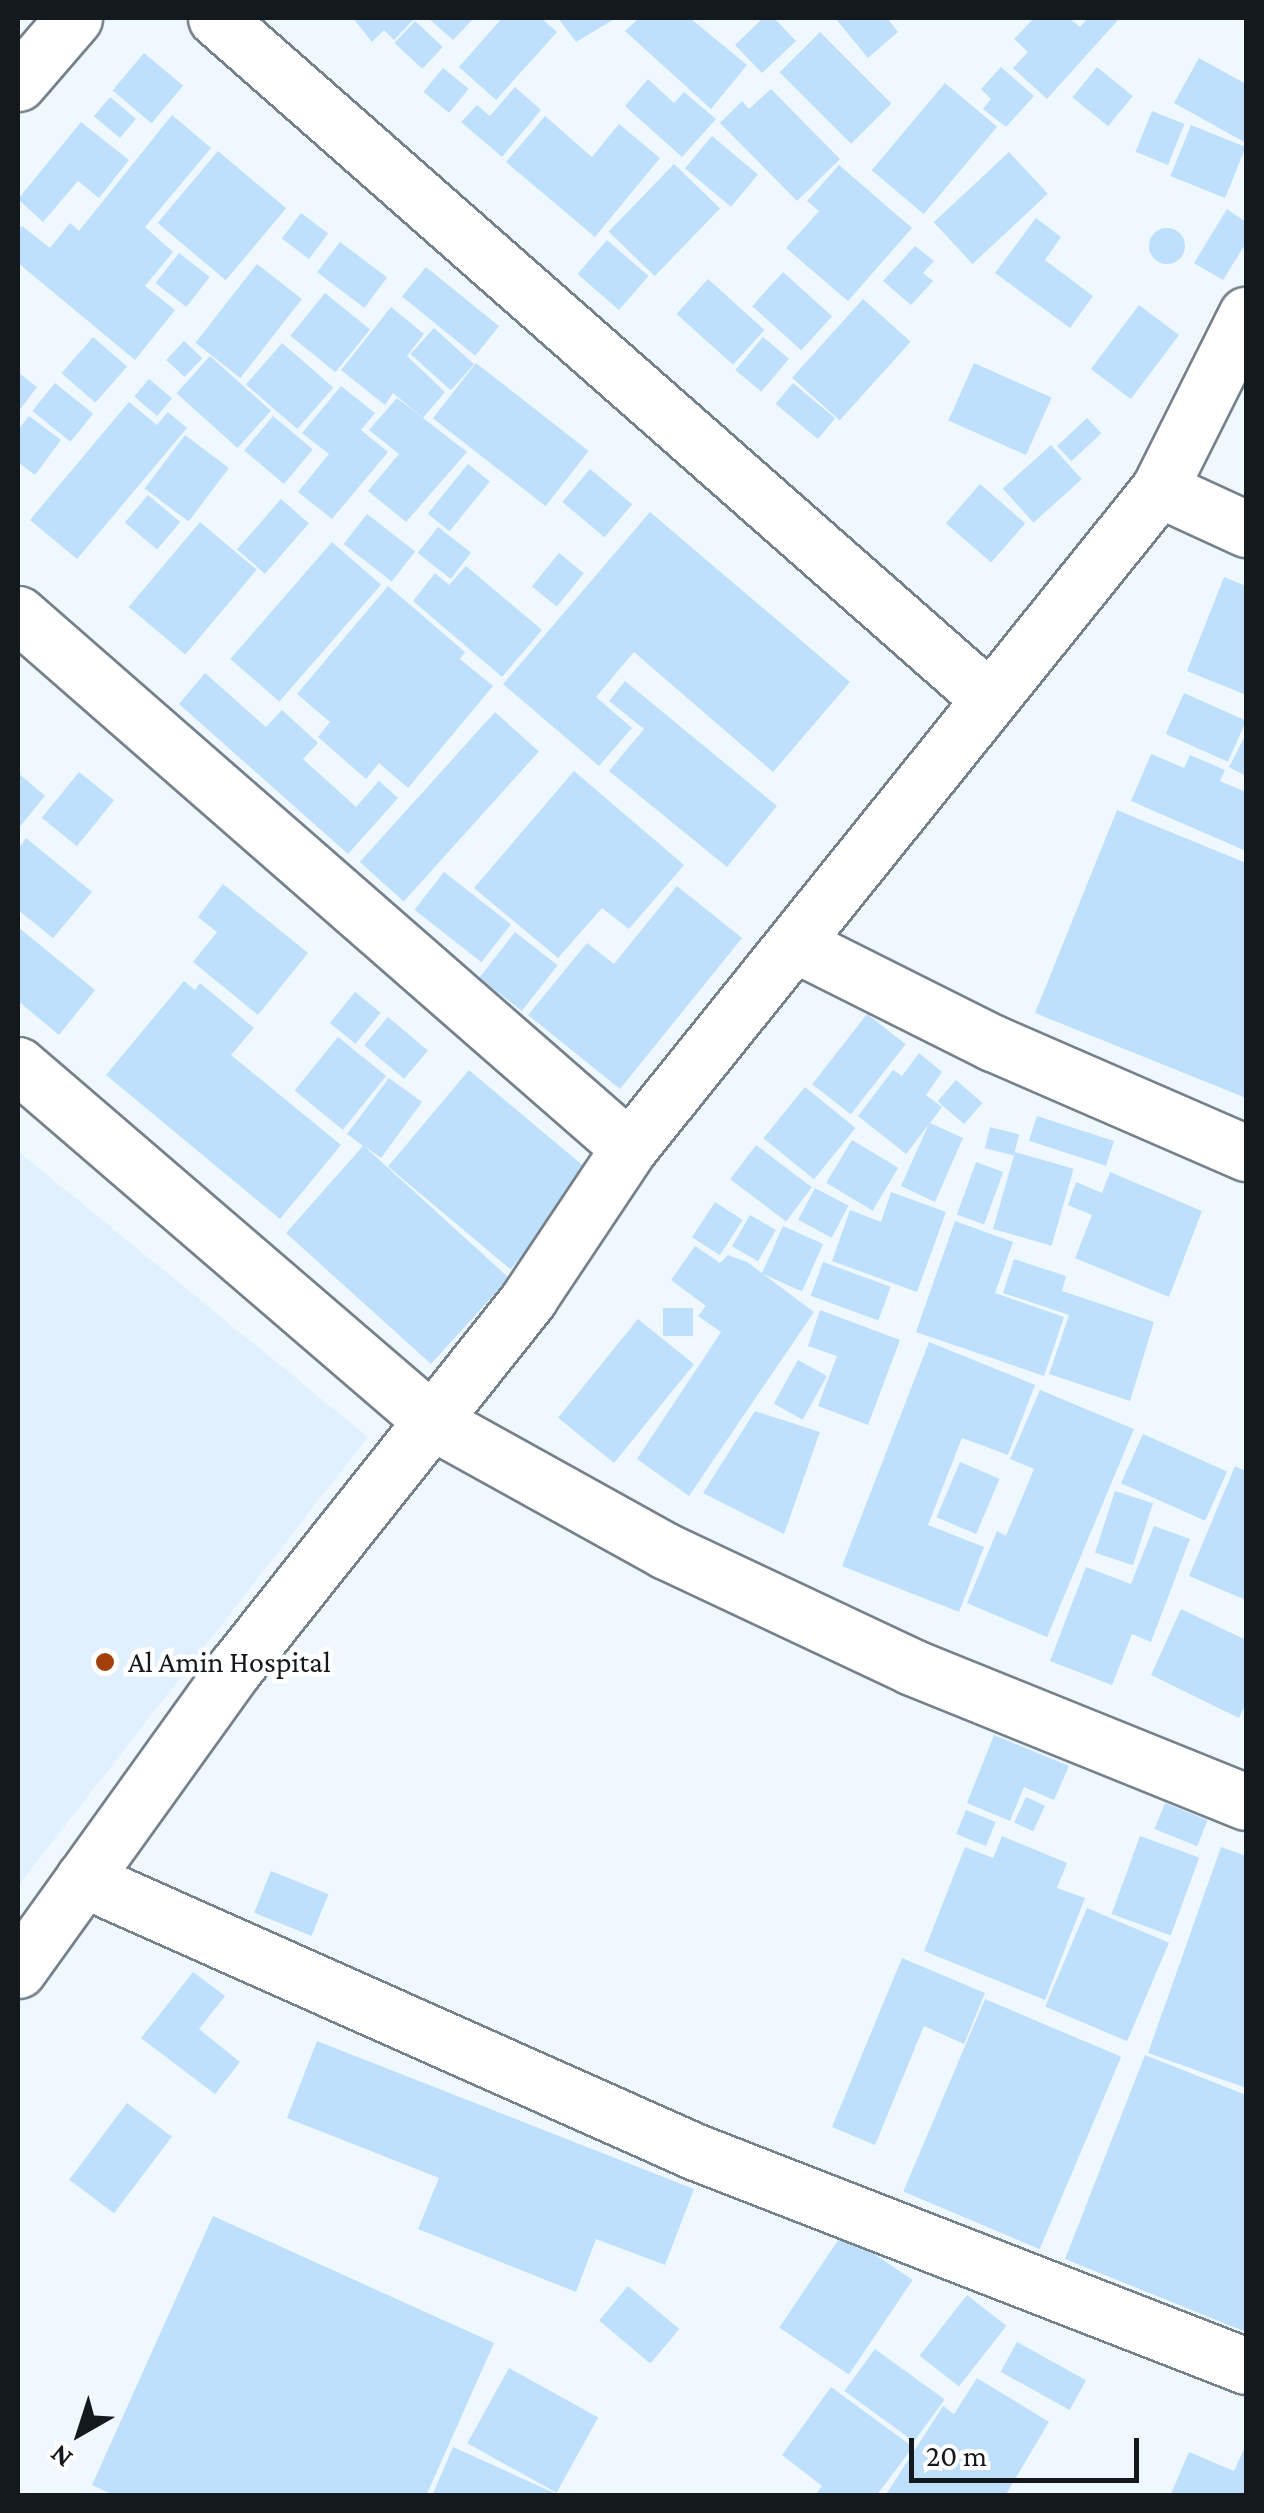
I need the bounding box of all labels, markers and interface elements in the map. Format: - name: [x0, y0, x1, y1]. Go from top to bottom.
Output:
- place label: Al Amin Hospital: [128, 1644, 331, 1680]
- marker: Al Amin Hospital: [92, 1649, 118, 1675]
- north arrow: [30, 2383, 130, 2483]
- scale bar: [914, 2418, 1144, 2480]
- text: N: [44, 2439, 78, 2475]
- text: 20 m: [926, 2439, 987, 2472]

